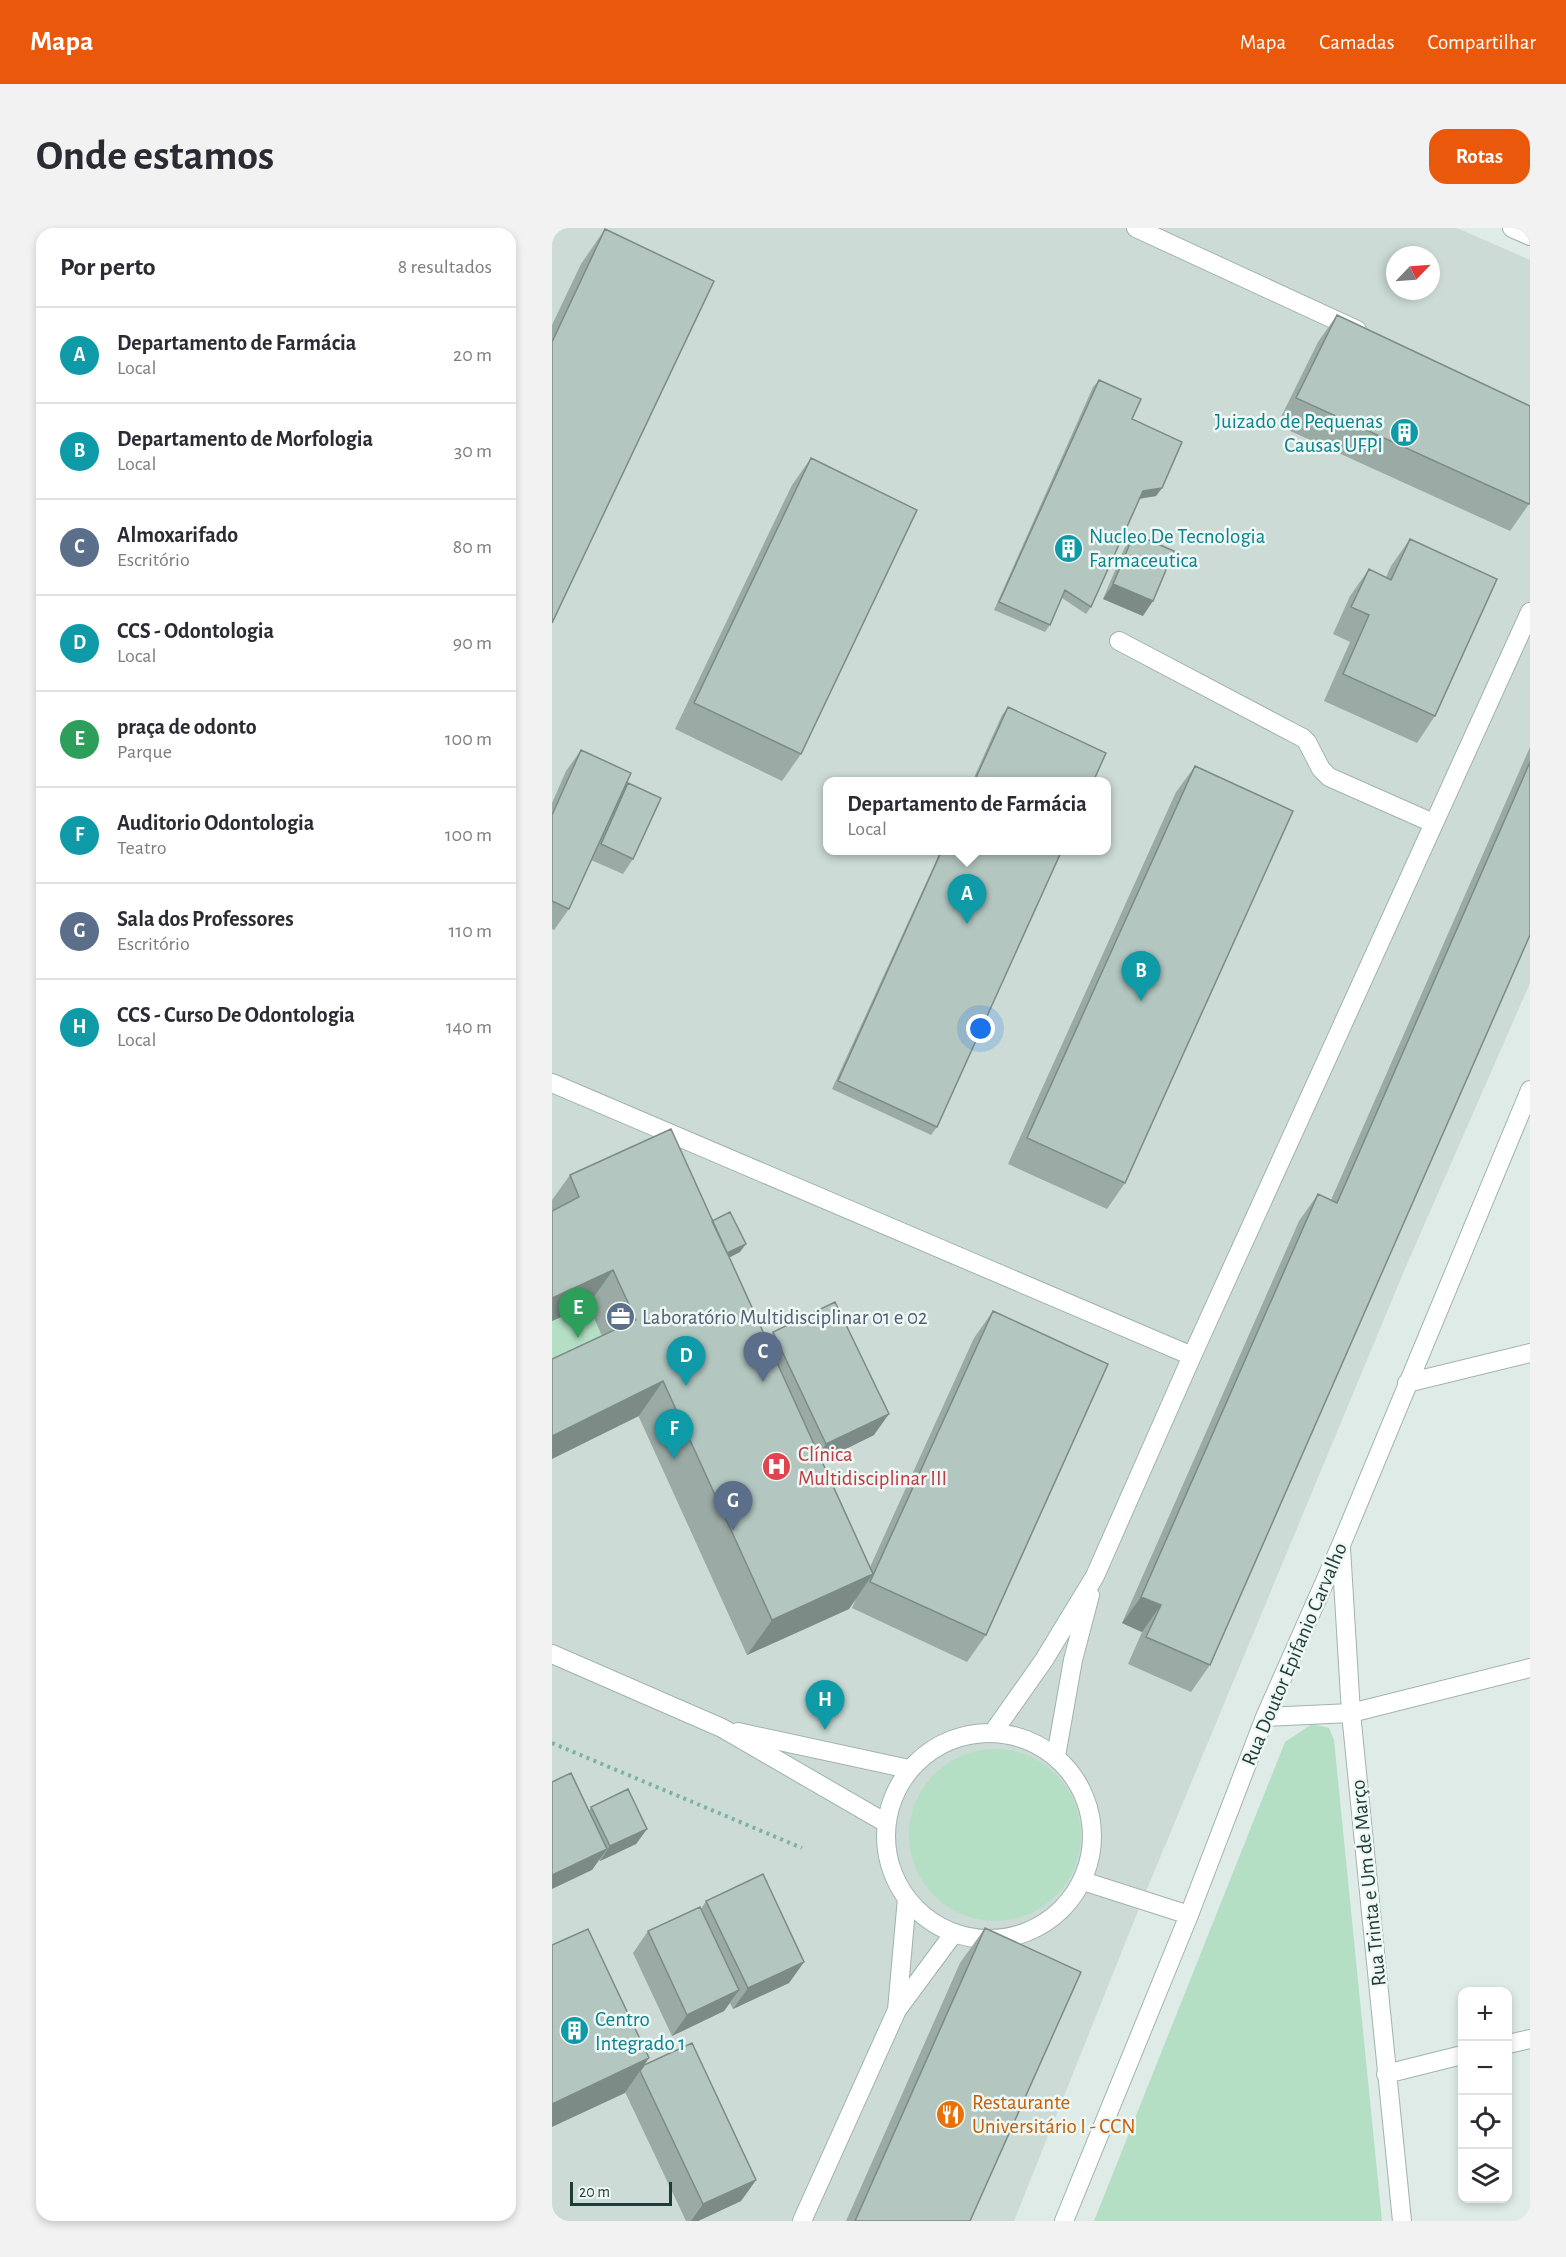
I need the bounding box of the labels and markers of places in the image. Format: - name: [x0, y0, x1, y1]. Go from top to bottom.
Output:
- place label: Juizado de Pequenas Causas UFPI: [1215, 411, 1383, 456]
- building icon: Juizado de Pequenas Causas UFPI: [1388, 417, 1420, 449]
- place label: Nucleo De Tecnologia Farmaceutica: [1089, 526, 1266, 571]
- building icon: Nucleo De Tecnologia Farmaceutica: [1052, 532, 1084, 564]
- pin: A: [948, 874, 986, 924]
- pin: B: [1122, 952, 1160, 1001]
- pin: E: [558, 1288, 598, 1338]
- office icon: Laboratório Multidisciplinar 01 e 02: [605, 1301, 637, 1333]
- place label: Laboratório Multidisciplinar 01 e 02: [642, 1307, 928, 1328]
- pin: C: [744, 1332, 782, 1382]
- pin: D: [666, 1336, 706, 1386]
- pin: F: [654, 1410, 694, 1459]
- place label: Clínica Multidisciplinar III: [798, 1444, 947, 1489]
- hospital icon: Clínica Multidisciplinar III: [761, 1450, 793, 1482]
- pin: G: [714, 1482, 753, 1531]
- pin: H: [806, 1680, 844, 1730]
- place label: Centro Integrado 1: [595, 2009, 686, 2054]
- building icon: Centro Integrado 1: [558, 2015, 590, 2047]
- place label: Restaurante Universitário I - CCN: [972, 2092, 1136, 2137]
- restaurant icon: Restaurante Universitário I - CCN: [935, 2098, 967, 2130]

